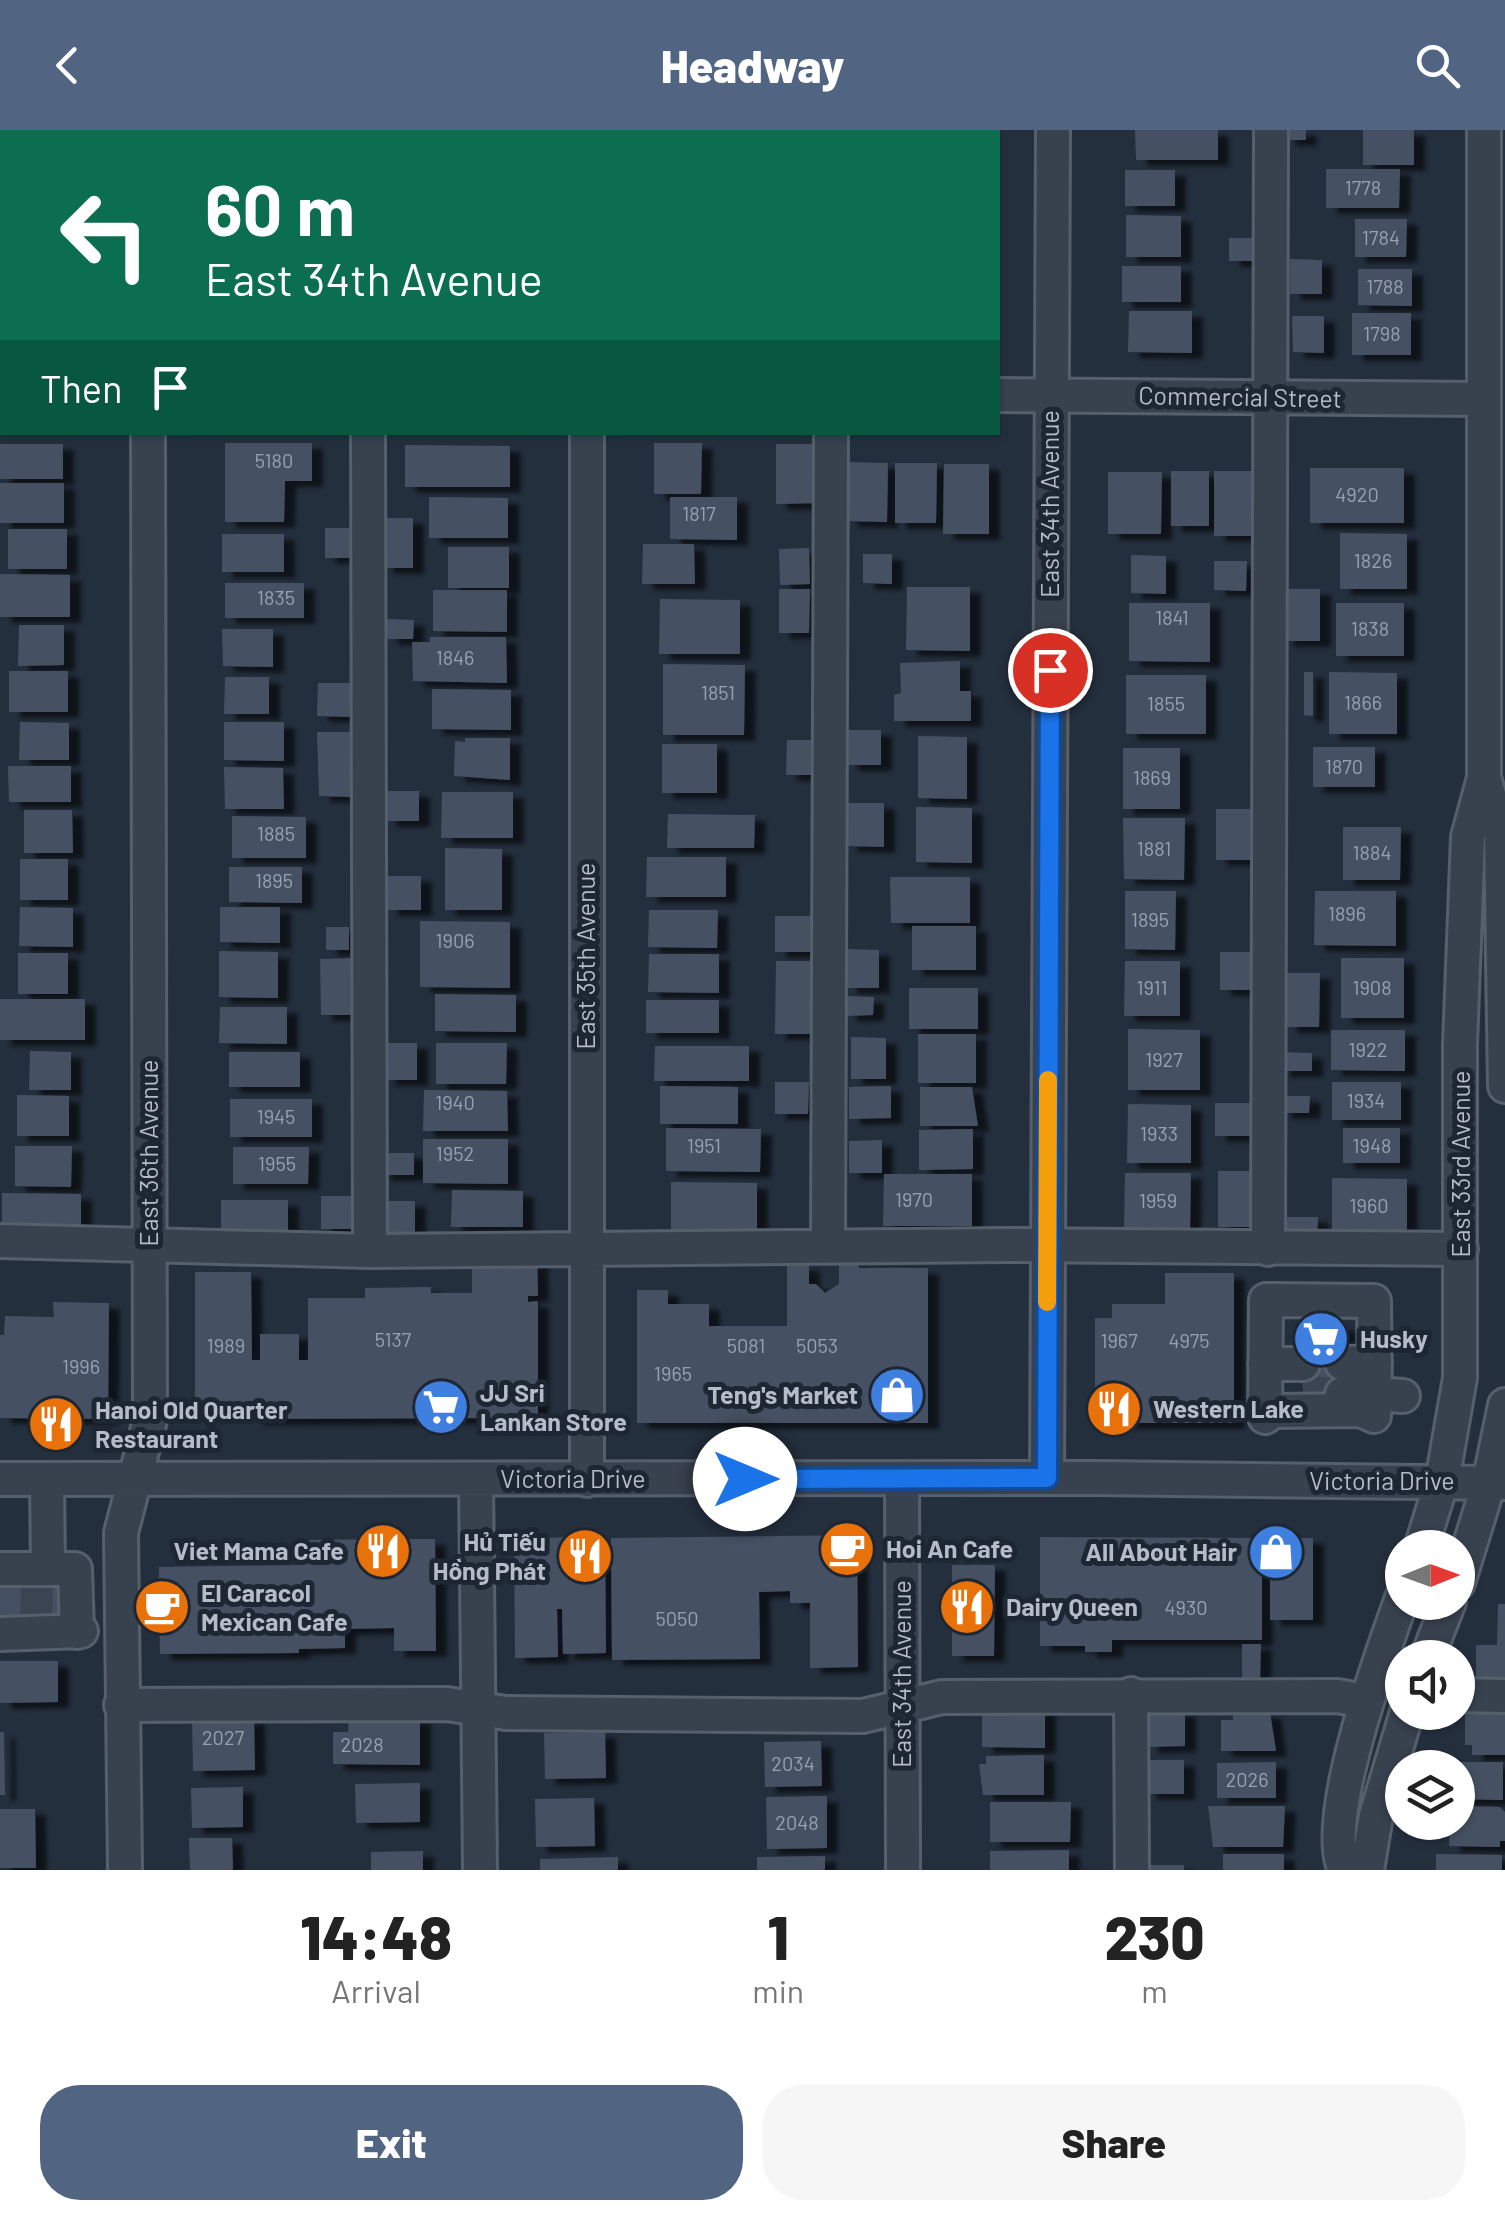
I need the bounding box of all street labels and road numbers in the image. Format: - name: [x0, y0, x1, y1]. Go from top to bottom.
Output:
- street label: Commercial Street: [1138, 379, 1342, 413]
- street label: East 34th Avenue: [1034, 410, 1064, 598]
- street label: East 35th Avenue: [570, 863, 600, 1049]
- street label: East 36th Avenue: [133, 1060, 163, 1246]
- street label: East 33rd Avenue: [1445, 1071, 1475, 1257]
- street label: Victoria Drive: [500, 1463, 646, 1493]
- street label: Victoria Drive: [1309, 1465, 1455, 1495]
- street label: East 34th Avenue: [886, 1580, 916, 1768]

